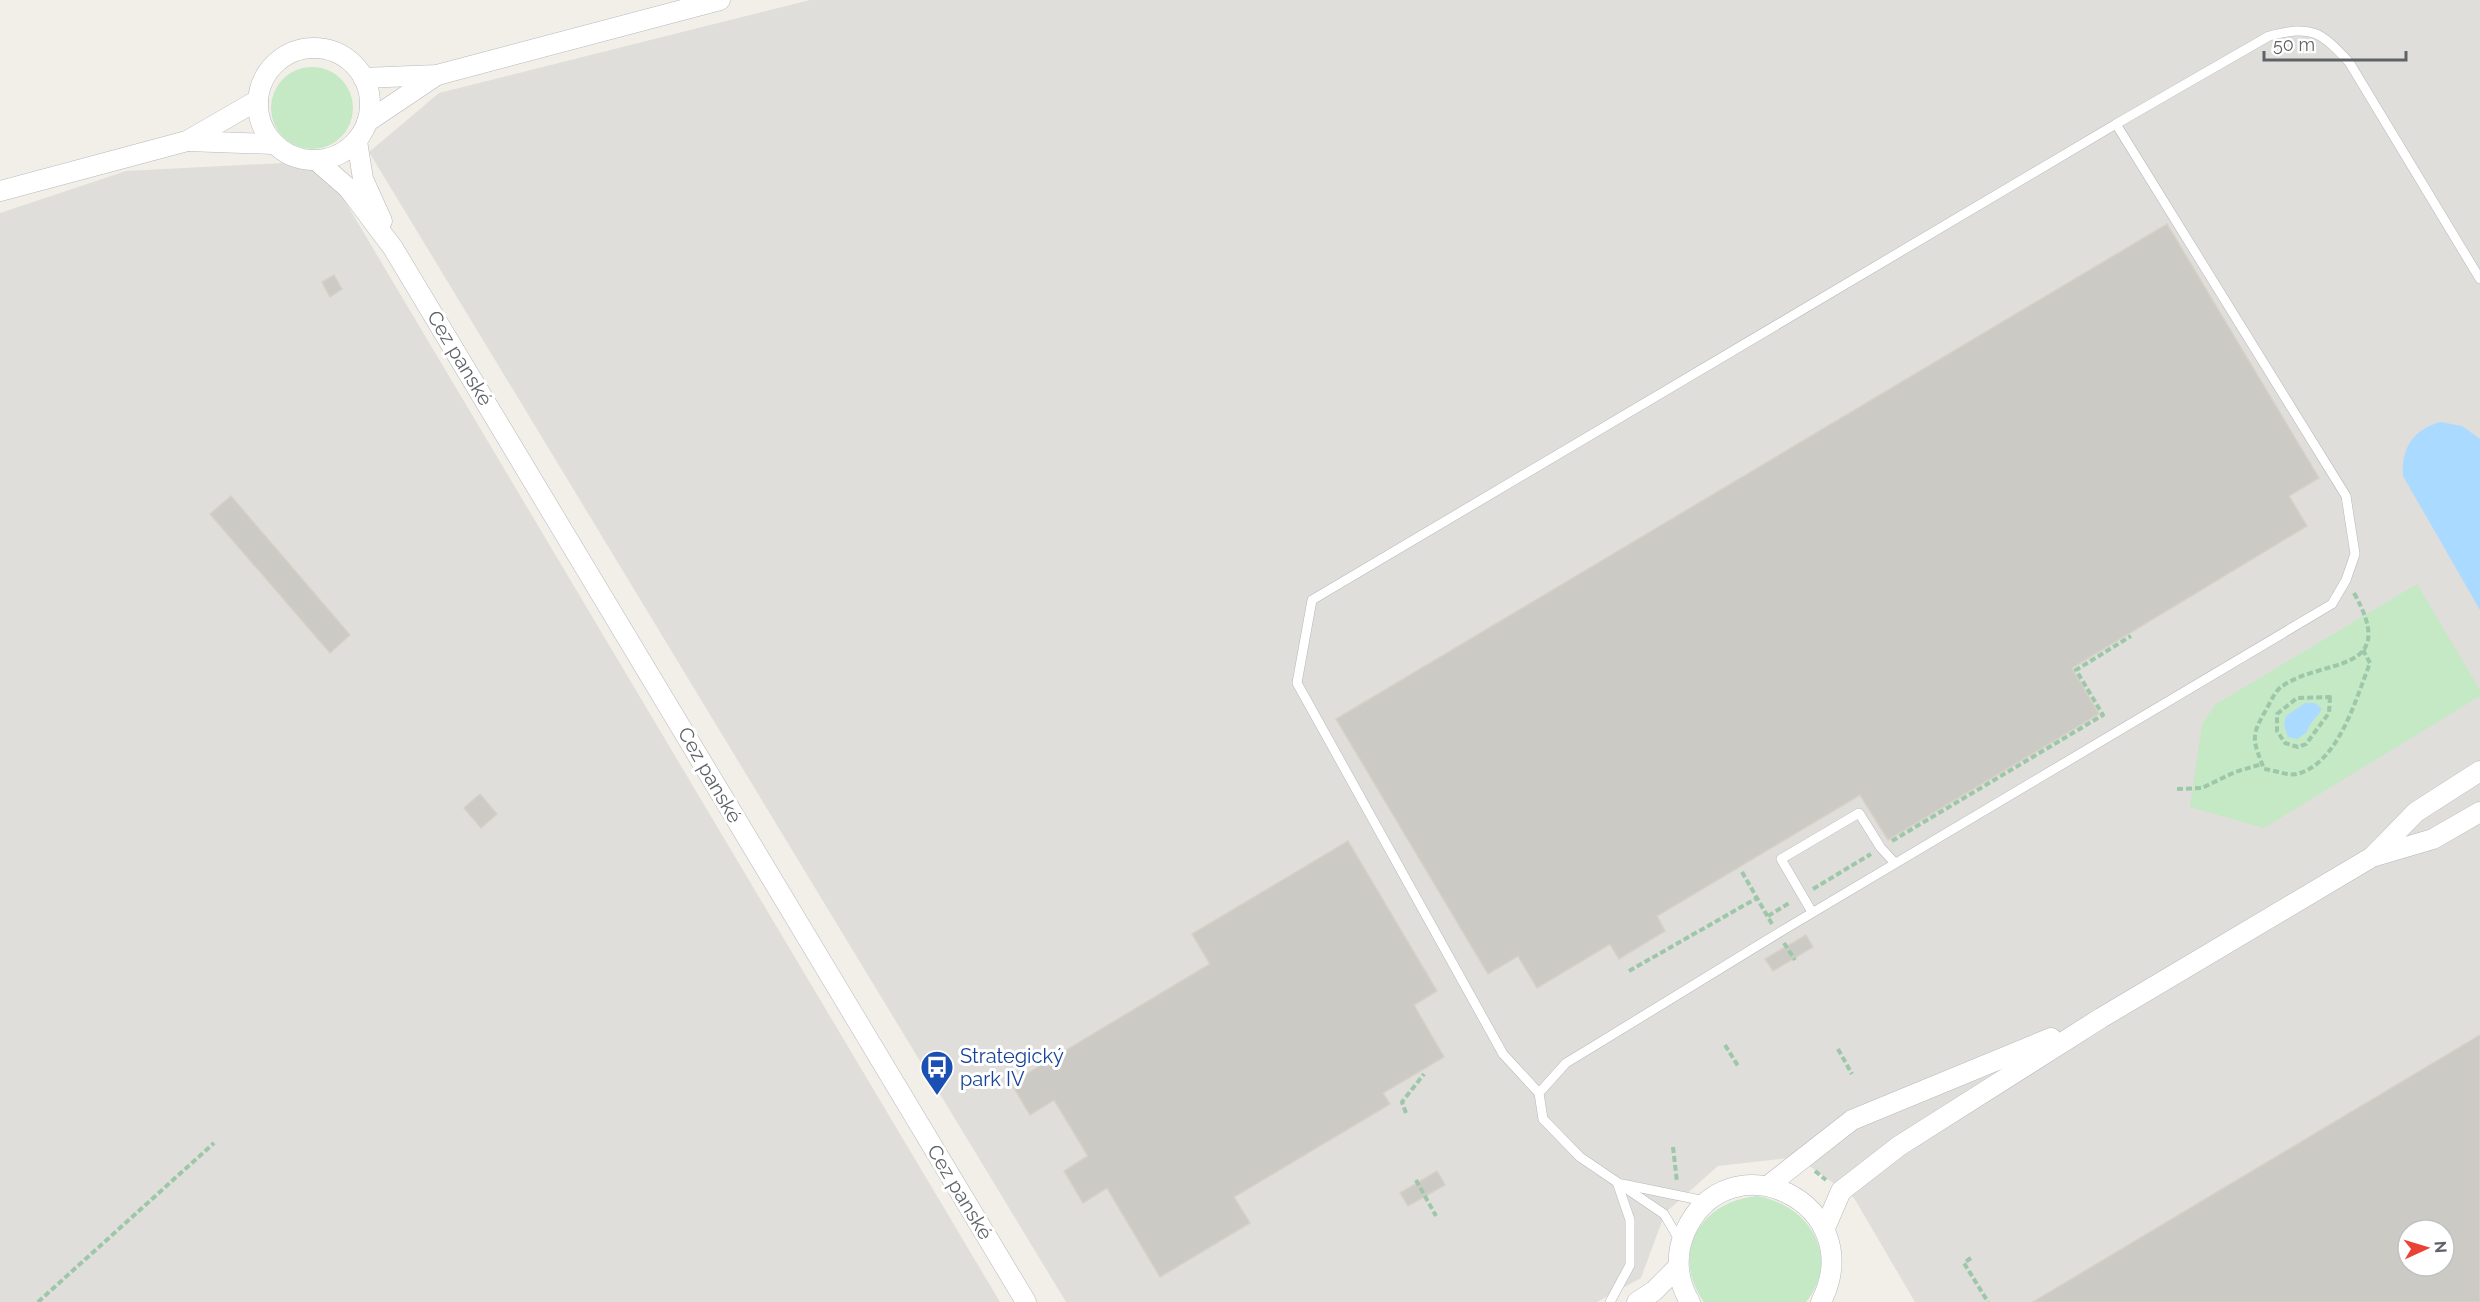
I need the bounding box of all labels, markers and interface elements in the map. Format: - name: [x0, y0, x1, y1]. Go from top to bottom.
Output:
- scale bar: [2264, 24, 2406, 62]
- text: 50 m: [2273, 34, 2315, 55]
- street label: Cez panské: [422, 306, 498, 410]
- street label: Cez panské: [673, 723, 747, 827]
- place label: Strategický park IV: [960, 1044, 1064, 1091]
- bus stop icon: Strategický park IV: [919, 1049, 955, 1096]
- street label: Cez panské: [922, 1140, 998, 1244]
- north arrow: [2396, 1218, 2456, 1278]
- text: N: [2431, 1240, 2450, 1254]

